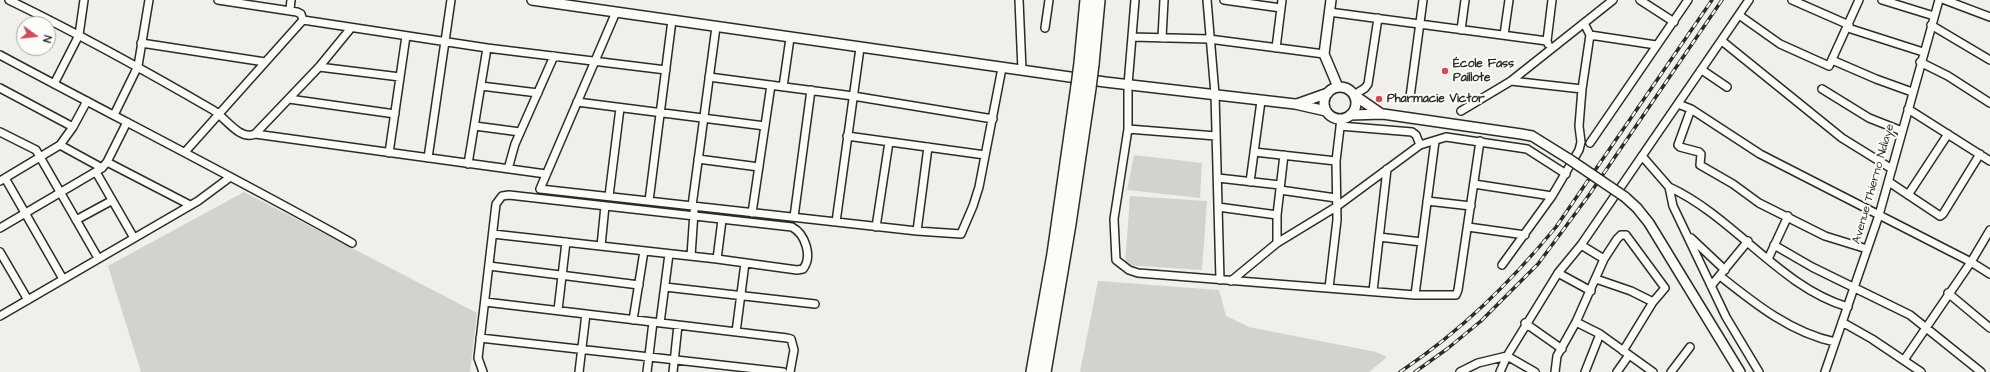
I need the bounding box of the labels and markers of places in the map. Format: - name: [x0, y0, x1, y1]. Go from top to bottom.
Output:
- place label: École Fass Paillote: [1453, 57, 1514, 85]
- marker: École Fass Paillote: [1440, 66, 1450, 76]
- place label: Pharmacie Victor: [1387, 92, 1485, 106]
- marker: Pharmacie Victor: [1374, 94, 1384, 104]

